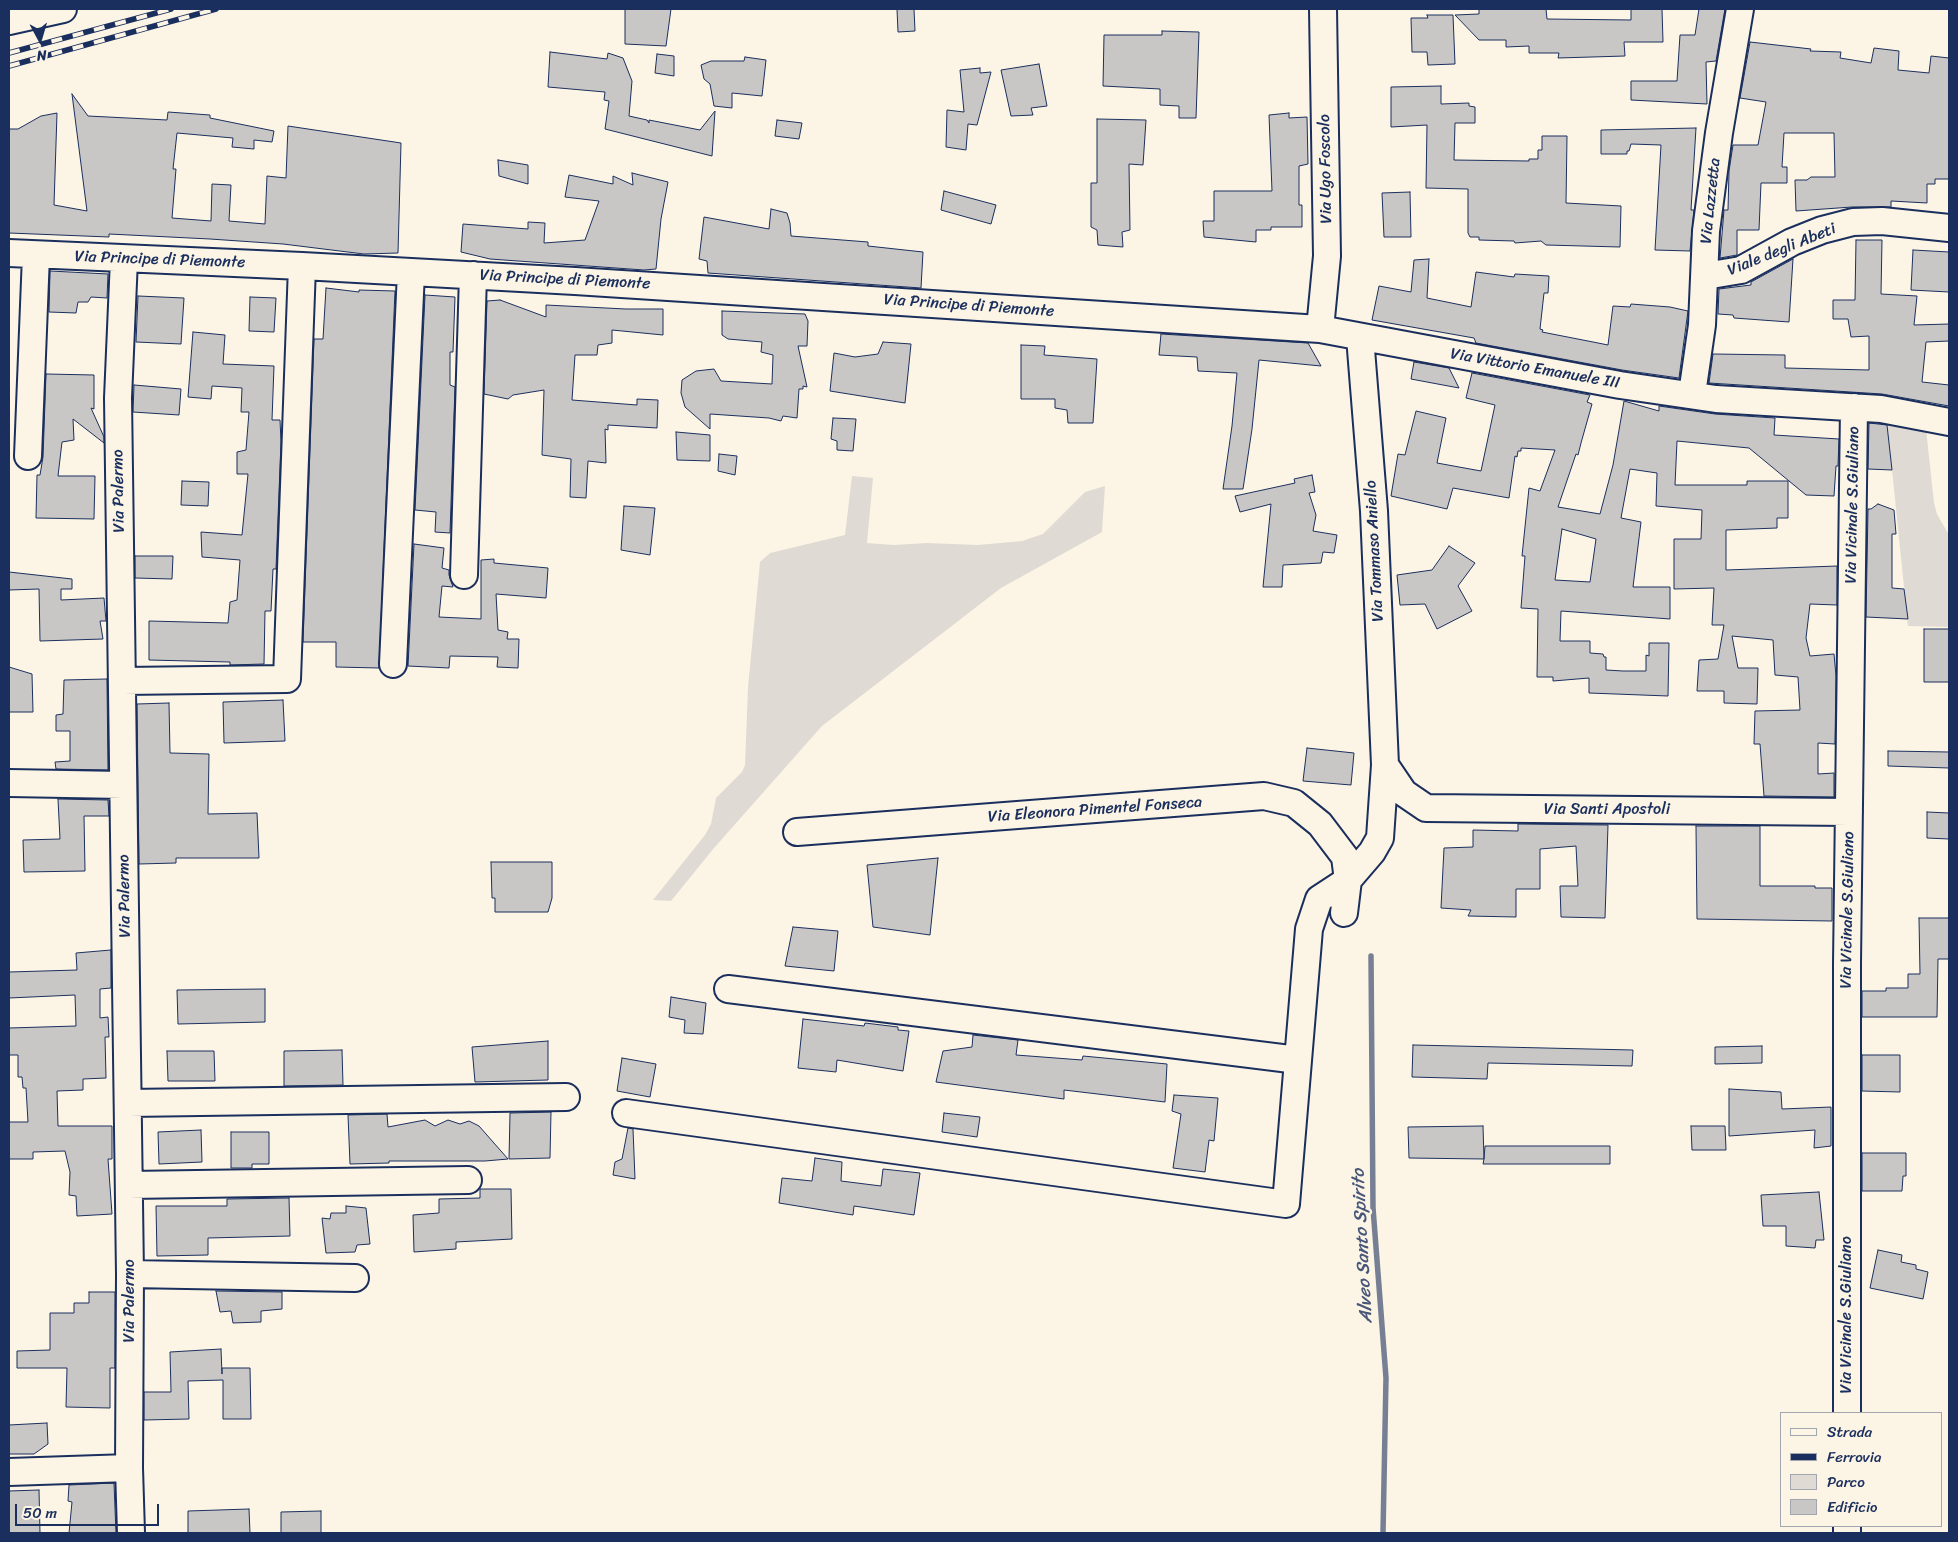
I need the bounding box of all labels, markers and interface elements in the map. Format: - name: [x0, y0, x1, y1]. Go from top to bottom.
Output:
- north arrow: [15, 15, 65, 65]
- text: N: [35, 42, 48, 68]
- street label: Via Ugo Foscolo: [1315, 114, 1337, 224]
- street label: Via Lazzetta: [1697, 157, 1725, 245]
- street label: Viale degli Abeti: [1725, 220, 1839, 280]
- street label: Via Principe di Piemonte: [74, 247, 246, 273]
- street label: Via Principe di Piemonte: [479, 266, 651, 294]
- street label: Via Principe di Piemonte: [883, 290, 1055, 322]
- street label: Via Vittorio Emanuele III: [1449, 345, 1621, 393]
- street label: Via Vicinale S.Giuliano: [1842, 426, 1864, 584]
- street label: Via Palermo: [109, 449, 129, 533]
- street label: Via Tommaso Aniello: [1362, 480, 1388, 622]
- street label: Via Eleonora Pimentel Fonseca: [987, 793, 1203, 827]
- street label: Via Santi Apostoli: [1544, 800, 1670, 820]
- street label: Via Vicinale S.Giuliano: [1837, 831, 1859, 989]
- street label: Via Palermo: [115, 854, 135, 938]
- water label: Alveo Santo Spirito: [1348, 1168, 1378, 1324]
- street label: Via Vicinale S.Giuliano: [1837, 1236, 1857, 1394]
- street label: Via Palermo: [120, 1259, 140, 1343]
- legend: [1780, 1412, 1943, 1527]
- text: Strada: [1827, 1419, 1872, 1445]
- text: Ferrovia: [1827, 1444, 1881, 1470]
- text: Parco: [1827, 1469, 1865, 1495]
- scale bar: [18, 1494, 161, 1526]
- text: Edificio: [1827, 1494, 1878, 1520]
- text: 50 m: [23, 1500, 57, 1526]

